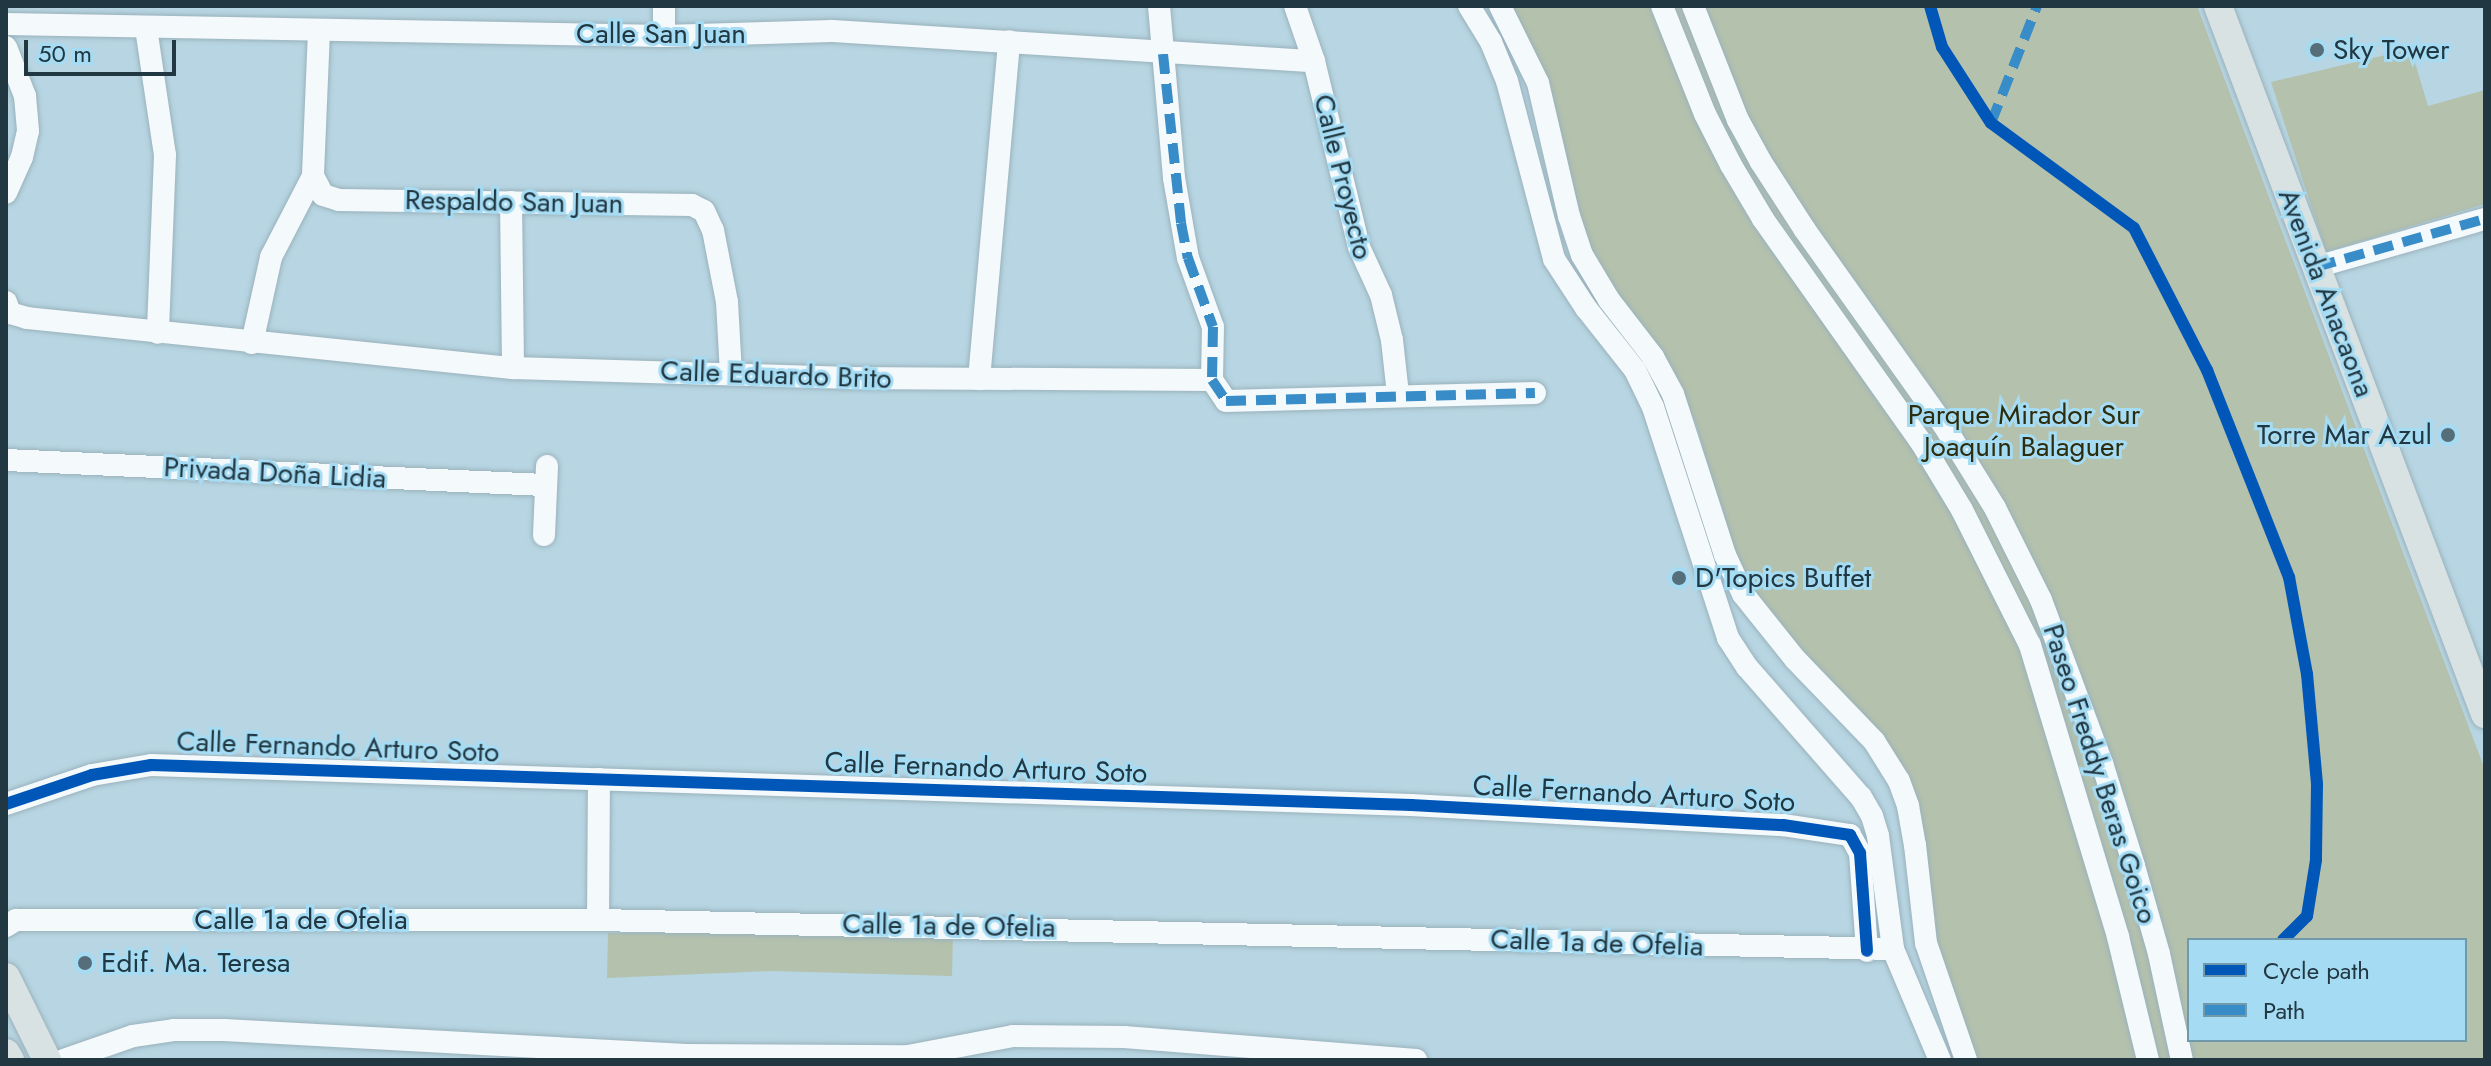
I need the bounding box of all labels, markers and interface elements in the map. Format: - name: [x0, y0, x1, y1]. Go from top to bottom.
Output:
- street label: Calle San Juan: [576, 17, 746, 51]
- scale bar: [28, 24, 180, 74]
- place label: Sky Tower: [2333, 33, 2450, 67]
- text: 50 m: [38, 36, 92, 71]
- marker: Sky Tower: [2308, 41, 2326, 59]
- street label: Calle Proyecto: [1306, 91, 1380, 263]
- street label: Respaldo San Juan: [405, 183, 623, 221]
- street label: Avenida Anacaona: [2271, 184, 2381, 402]
- street label: Calle Eduardo Brito: [660, 354, 892, 396]
- park label: Parque Mirador Sur Joaquín Balaguer: [1908, 398, 2140, 464]
- place label: Torre Mar Azul: [2257, 418, 2432, 452]
- marker: Torre Mar Azul: [2439, 426, 2457, 444]
- street label: Privada Doña Lidia: [163, 450, 387, 496]
- place label: D'Topics Buffet: [1695, 561, 1871, 595]
- marker: D'Topics Buffet: [1670, 569, 1688, 587]
- street label: Paseo Freddy Beras Goico: [2036, 620, 2164, 928]
- street label: Calle Fernando Arturo Soto: [176, 725, 500, 769]
- street label: Calle Fernando Arturo Soto: [824, 746, 1148, 790]
- street label: Calle Fernando Arturo Soto: [1472, 769, 1796, 819]
- street label: Calle 1a de Ofelia: [194, 903, 408, 937]
- street label: Calle 1a de Ofelia: [842, 907, 1056, 945]
- street label: Calle 1a de Ofelia: [1490, 922, 1704, 964]
- legend: [2187, 938, 2467, 1042]
- place label: Edif. Ma. Teresa: [101, 946, 290, 980]
- text: Cycle path: [2263, 953, 2370, 988]
- marker: Edif. Ma. Teresa: [76, 954, 94, 972]
- text: Path: [2263, 993, 2305, 1028]

